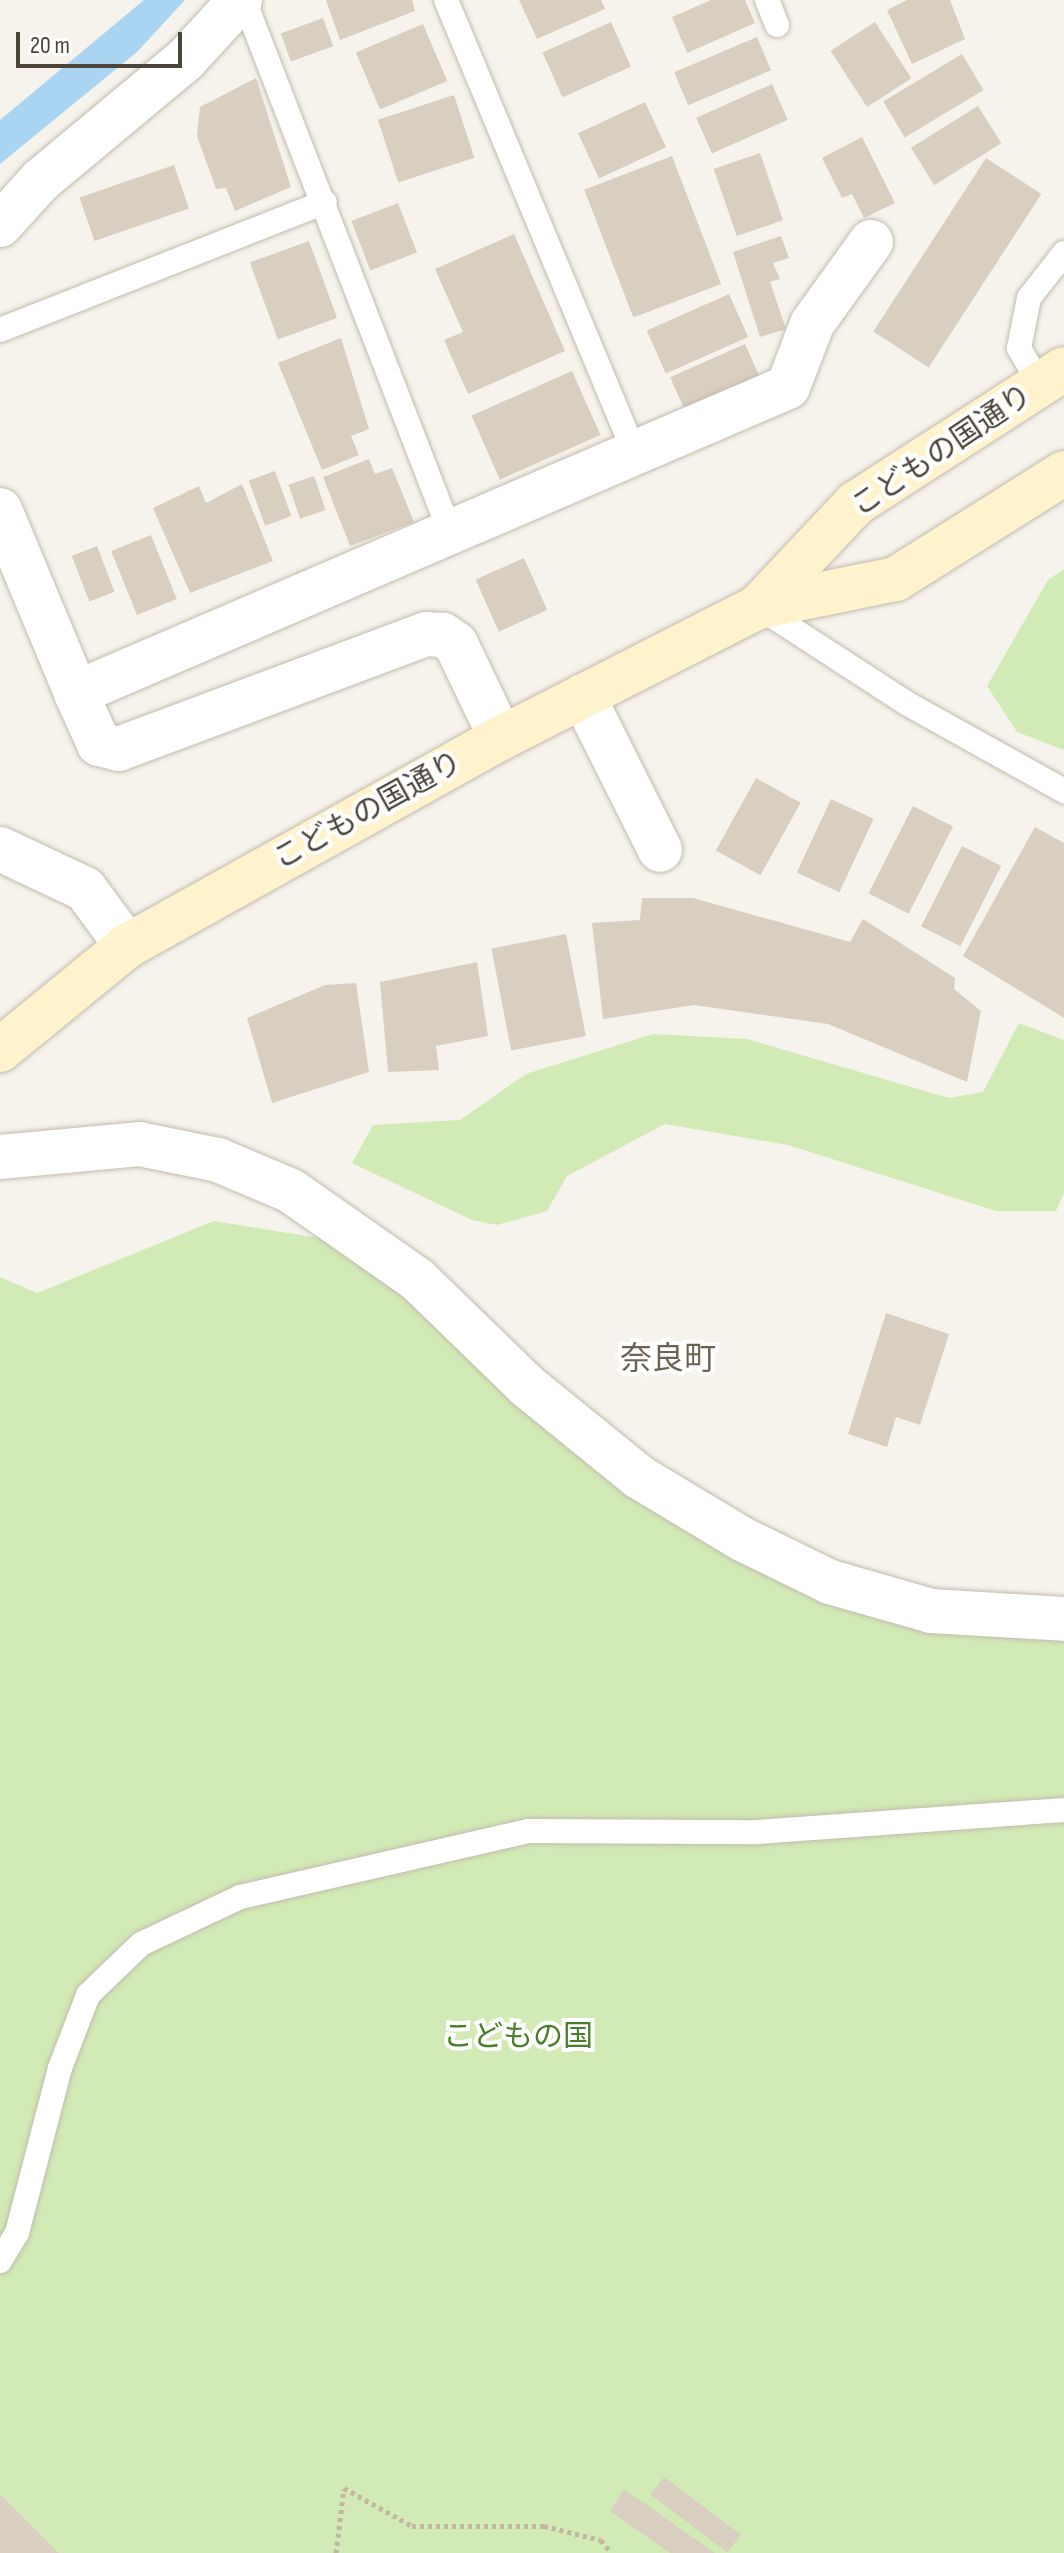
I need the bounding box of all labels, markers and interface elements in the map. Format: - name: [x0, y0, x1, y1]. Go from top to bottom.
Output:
- scale bar: [20, 16, 186, 66]
- text: 20 m: [30, 31, 70, 60]
- street label: こどもの国通り: [845, 377, 1039, 525]
- street label: こどもの国通り: [267, 744, 469, 878]
- district label: 奈良町: [620, 1341, 716, 1379]
- park label: こどもの国: [443, 2019, 593, 2055]

